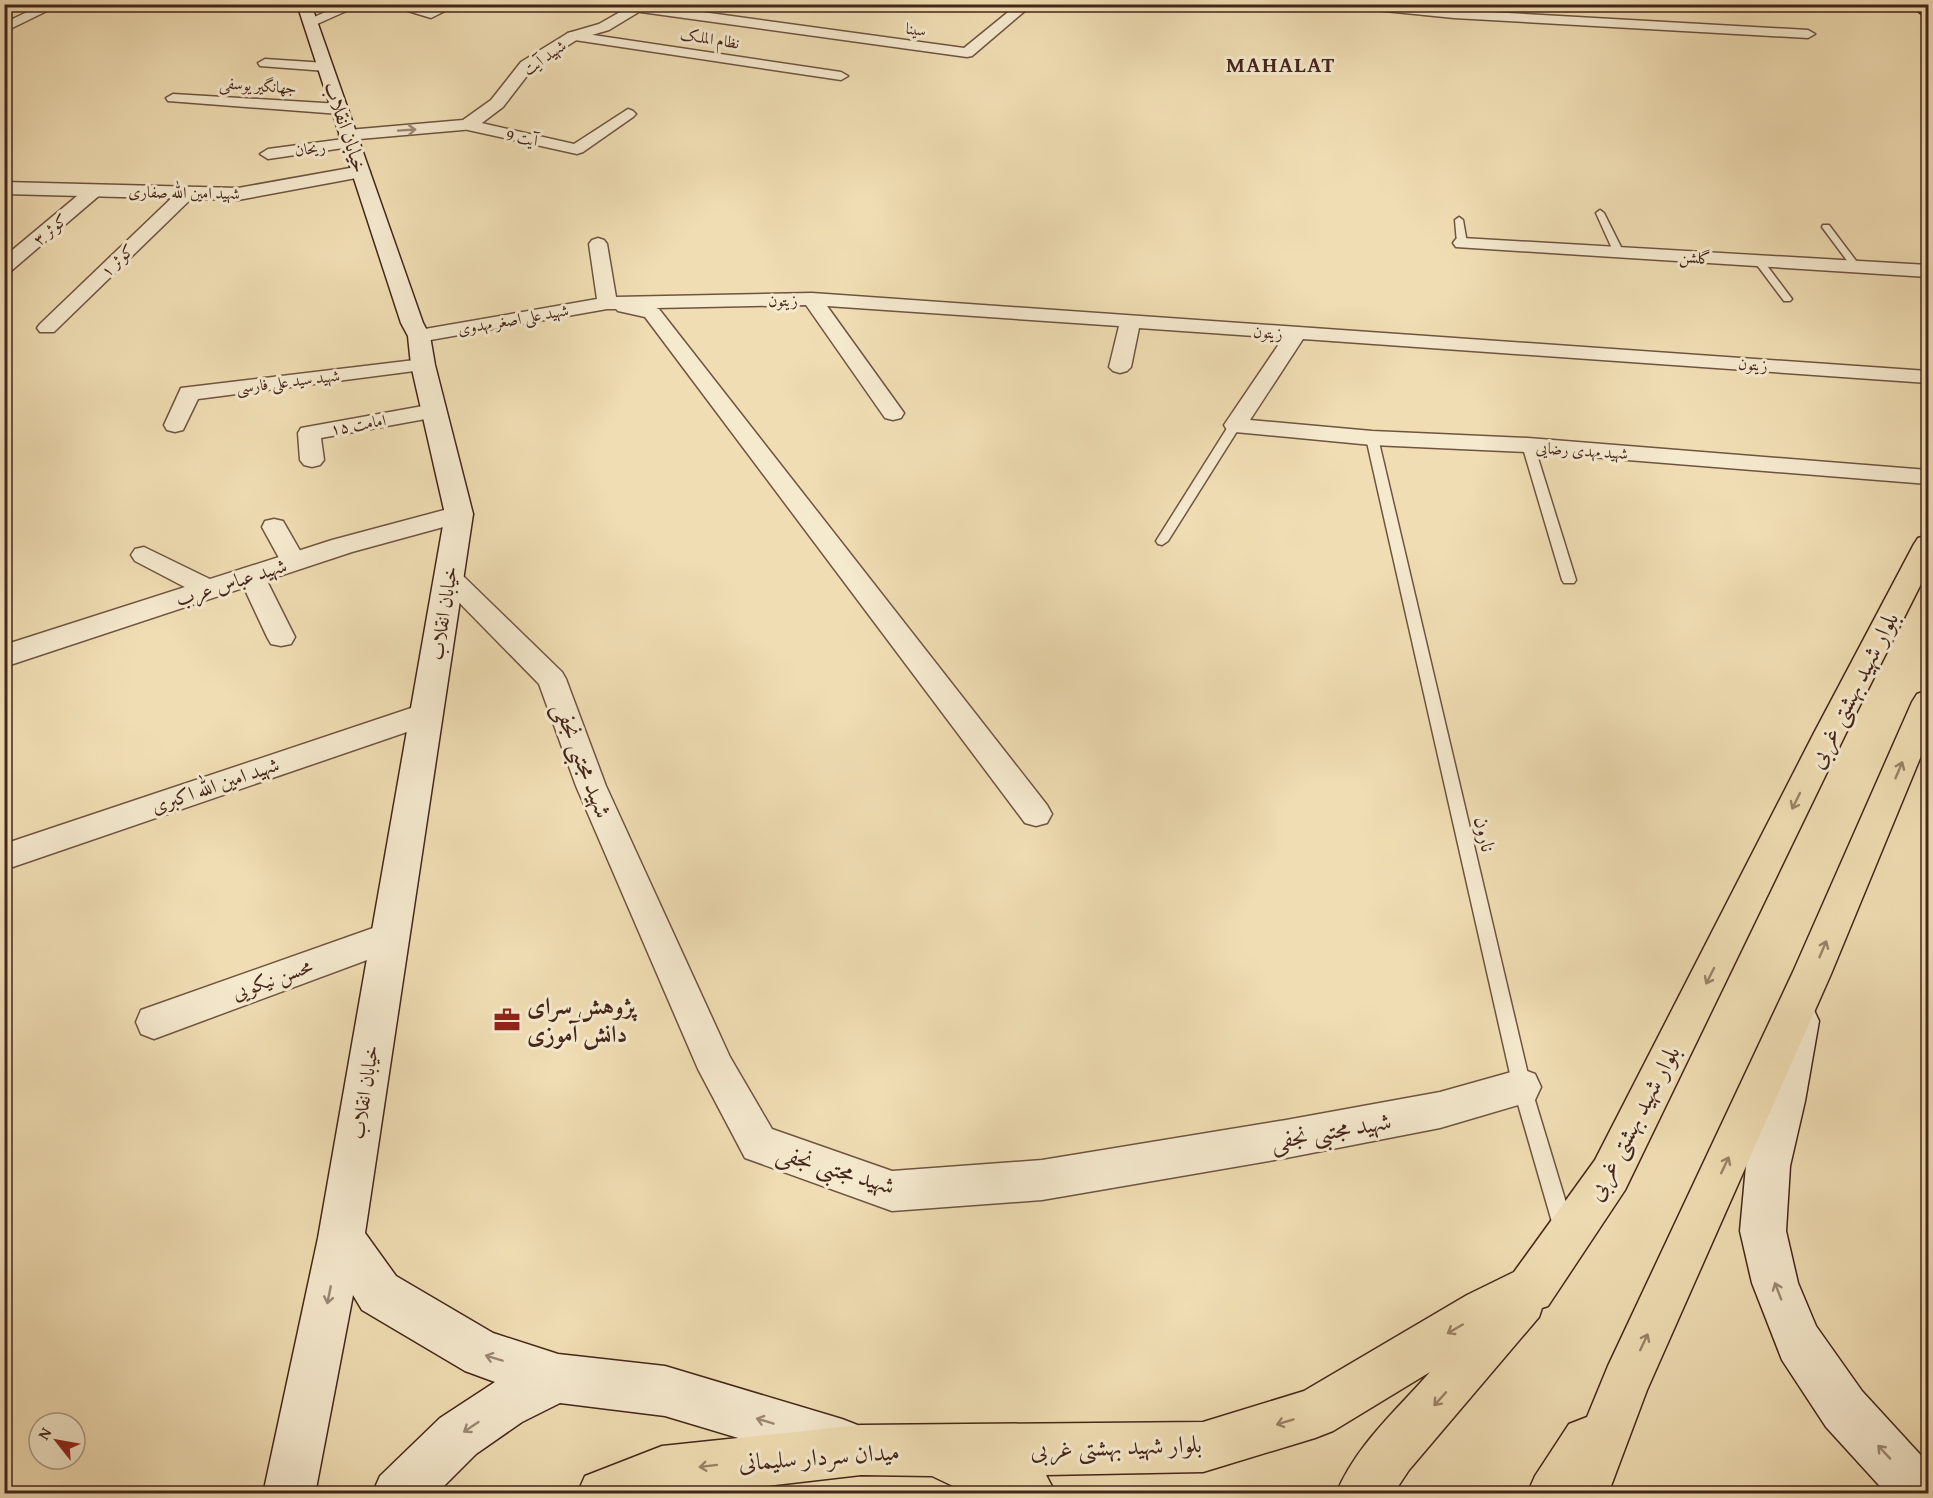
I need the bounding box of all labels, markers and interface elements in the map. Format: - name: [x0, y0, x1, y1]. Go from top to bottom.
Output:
- street label: سینا: [904, 16, 928, 42]
- street label: نظام الملک: [678, 21, 741, 57]
- street label: شهید آیت: [517, 33, 571, 81]
- district label: MAHALAT: [1226, 48, 1336, 80]
- street label: جهانگیر یوسفی: [219, 70, 297, 100]
- street label: خیابان انقلاب: [317, 77, 376, 176]
- street label: آیت 9: [504, 122, 542, 152]
- one-way arrow: [396, 124, 416, 135]
- street label: ریحان: [293, 134, 327, 162]
- street label: شهید امین الله صفاری: [128, 179, 240, 205]
- street label: کوثر ۳: [27, 207, 73, 251]
- street label: کوثر ۱: [95, 238, 139, 282]
- street label: گلشن: [1679, 244, 1711, 270]
- street label: زیتون: [768, 288, 798, 312]
- street label: شهید علی اصغر مهدوی: [456, 297, 570, 341]
- street label: زیتون: [1252, 319, 1284, 345]
- street label: زیتون: [1737, 351, 1769, 377]
- street label: شهید سید علی فارسی: [235, 363, 341, 399]
- street label: امامت ۱۵: [328, 407, 388, 441]
- street label: شهید مهدی رضایی: [1535, 435, 1629, 465]
- street label: شهید عباس عرب: [171, 550, 290, 613]
- street label: خیابان انقلاب: [421, 564, 464, 662]
- street label: بلوار شهید بهشتی غربی: [1798, 605, 1907, 774]
- street label: شهید مجتبی نجفی: [542, 697, 622, 824]
- street label: شهید امین الله اکبری: [147, 749, 283, 820]
- one-way arrow: [1894, 761, 1905, 779]
- one-way arrow: [1790, 792, 1802, 810]
- street label: نارون: [1467, 813, 1504, 855]
- one-way arrow: [1818, 940, 1829, 959]
- street label: محسن نیکویی: [227, 951, 316, 1007]
- one-way arrow: [1703, 966, 1715, 984]
- place label: پژوهش سرای دانش آموزی: [527, 988, 638, 1051]
- office icon: پژوهش سرای دانش آموزی: [492, 1005, 522, 1035]
- street label: بلوار شهید بهشتی غربی: [1577, 1039, 1688, 1207]
- street label: خیابان انقلاب: [342, 1043, 385, 1141]
- street label: شهید مجتبی نجفی: [1268, 1103, 1395, 1161]
- street label: شهید مجتبی نجفی: [772, 1134, 900, 1206]
- one-way arrow: [1720, 1156, 1731, 1174]
- one-way arrow: [1772, 1282, 1783, 1301]
- one-way arrow: [323, 1285, 334, 1304]
- one-way arrow: [1447, 1323, 1464, 1335]
- one-way arrow: [1638, 1334, 1650, 1352]
- one-way arrow: [485, 1352, 504, 1363]
- one-way arrow: [1433, 1391, 1447, 1406]
- north arrow: [27, 1411, 87, 1471]
- one-way arrow: [756, 1415, 775, 1426]
- one-way arrow: [1276, 1417, 1295, 1428]
- one-way arrow: [463, 1421, 480, 1433]
- text: N: [31, 1422, 57, 1444]
- street label: بلوار شهید بهشتی غربی: [1030, 1426, 1202, 1467]
- street label: میدان سردار سلیمانی: [737, 1433, 901, 1480]
- one-way arrow: [1877, 1445, 1891, 1460]
- one-way arrow: [699, 1460, 719, 1471]

